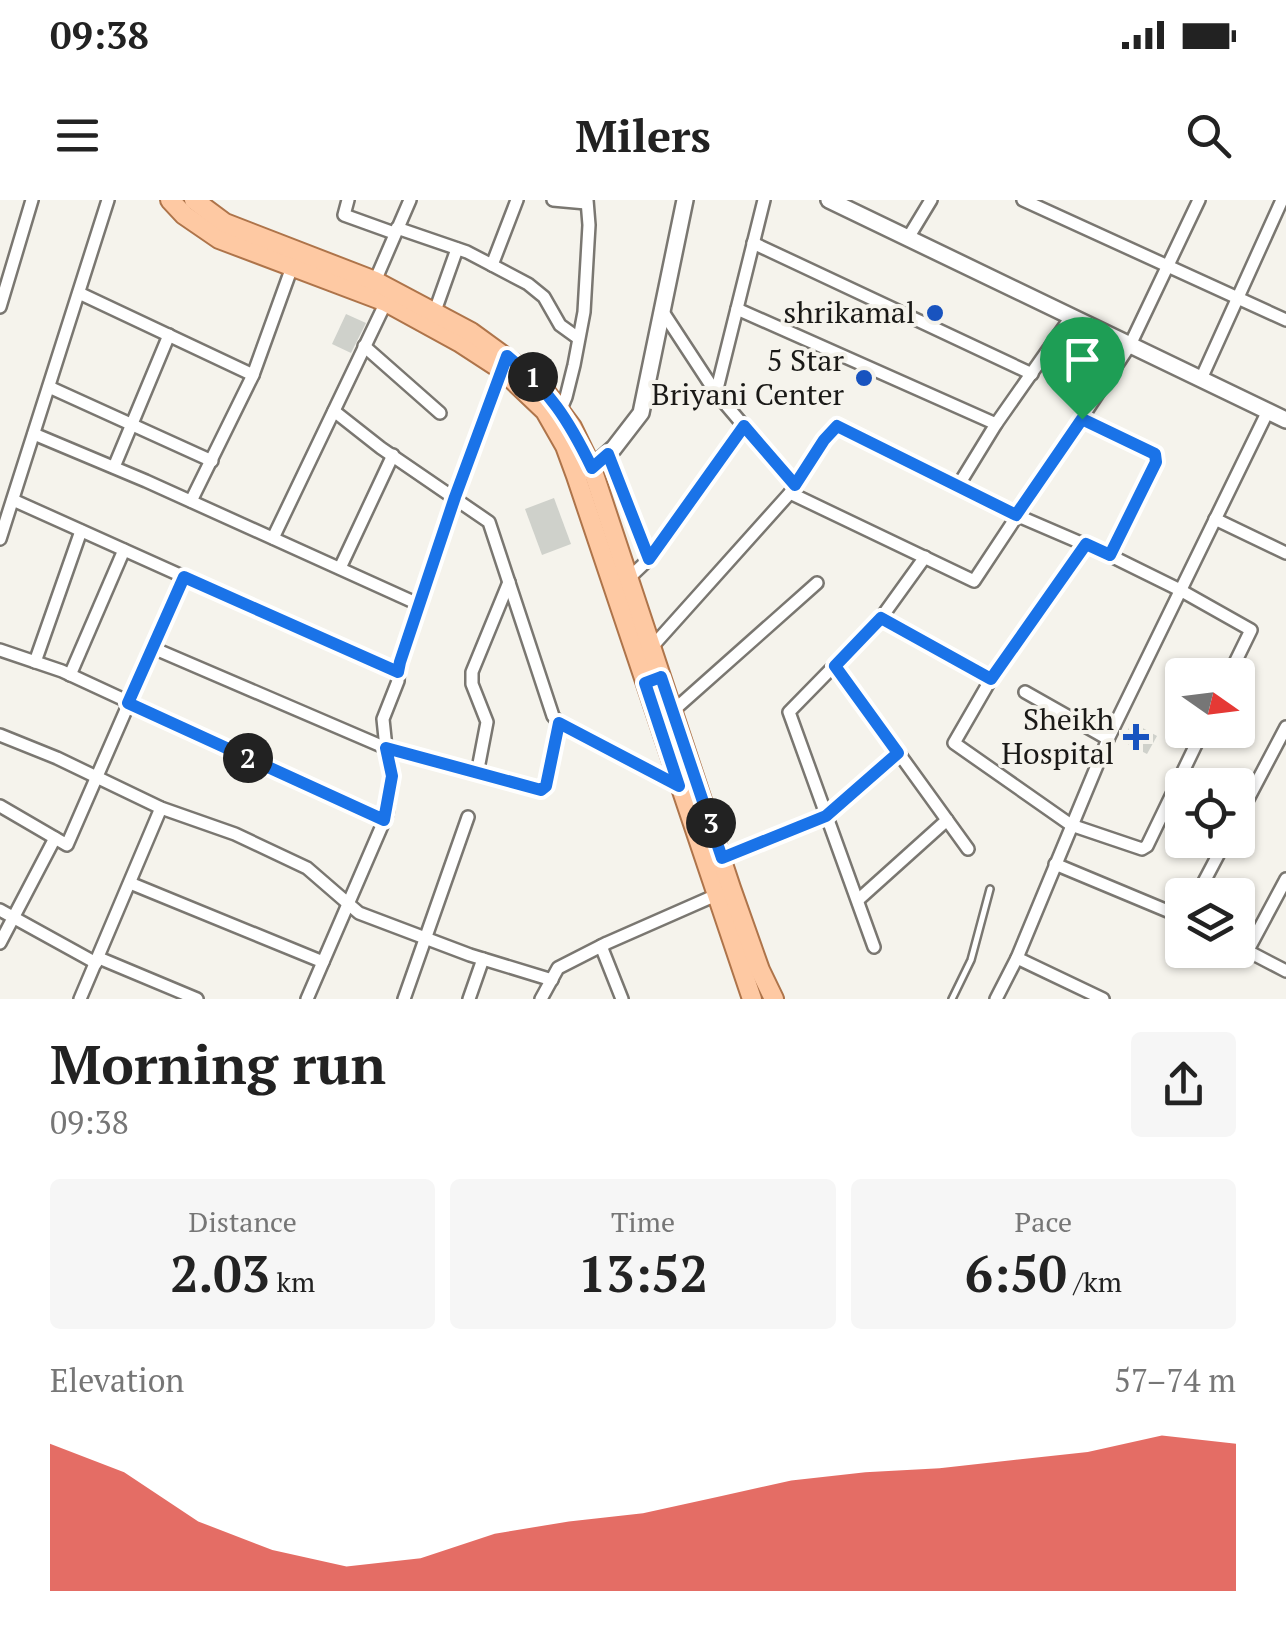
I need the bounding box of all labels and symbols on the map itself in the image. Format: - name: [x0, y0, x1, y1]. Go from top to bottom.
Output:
- place label: shrikamal: [783, 292, 915, 332]
- marker: shrikamal: [924, 302, 946, 324]
- pin: [1040, 317, 1125, 420]
- place label: 5 Star Briyani Center: [651, 340, 844, 414]
- pin: 1: [508, 352, 558, 402]
- marker: 5 Star Briyani Center: [853, 367, 875, 389]
- north arrow: [1165, 658, 1255, 748]
- place label: Sheikh Hospital: [1001, 699, 1114, 773]
- marker: Sheikh Hospital: [1123, 724, 1149, 750]
- pin: 2: [223, 733, 273, 783]
- pin: 3: [686, 798, 736, 848]

